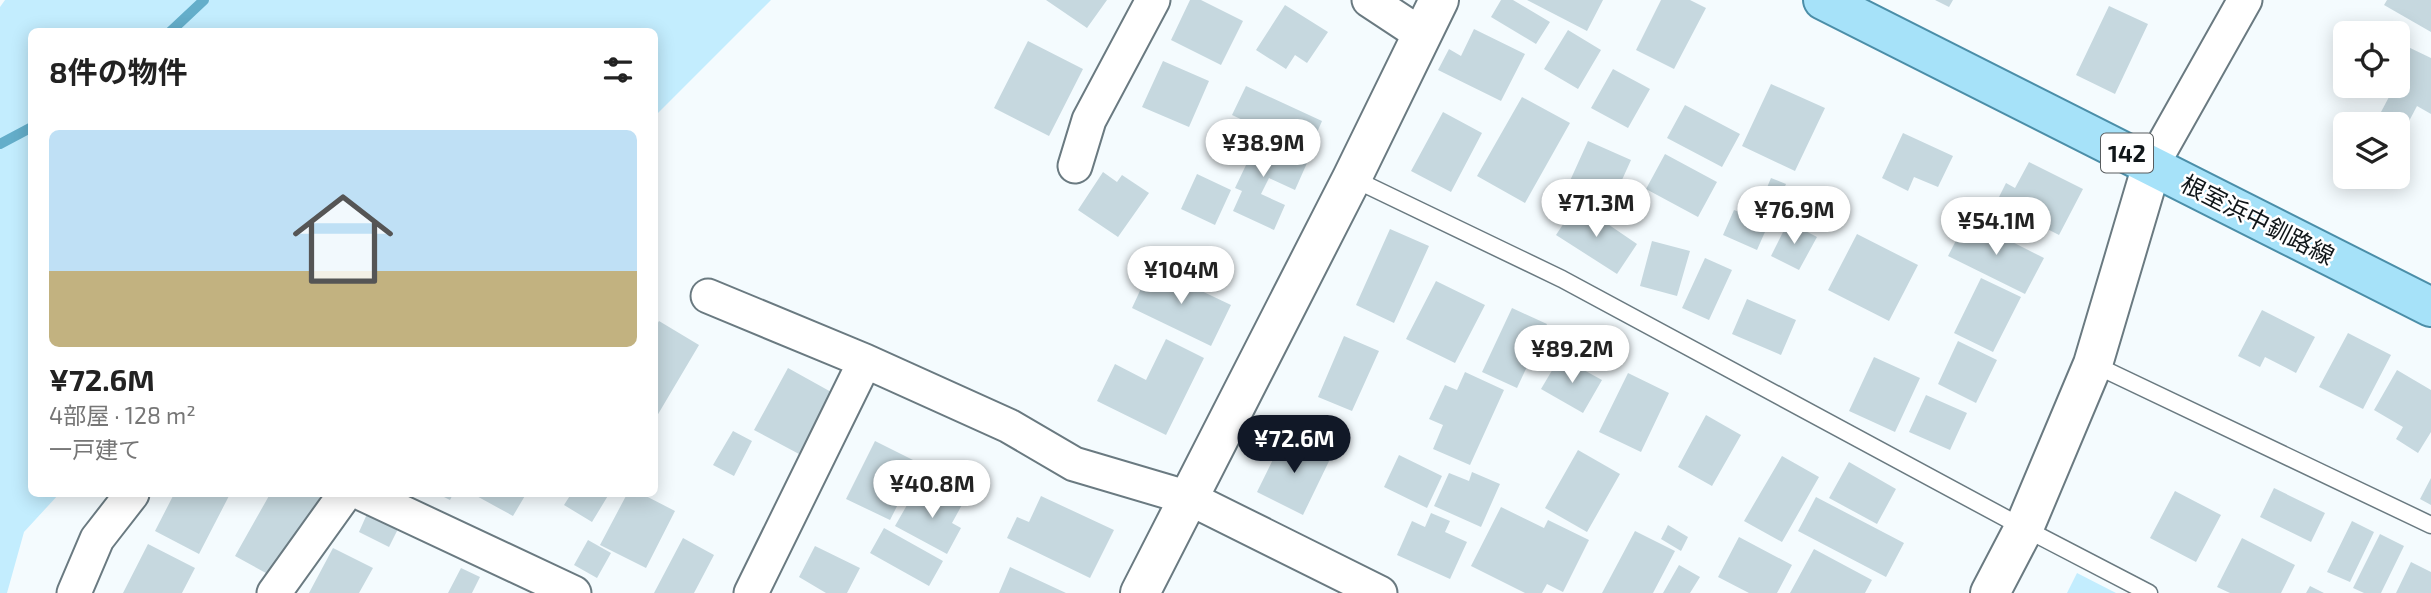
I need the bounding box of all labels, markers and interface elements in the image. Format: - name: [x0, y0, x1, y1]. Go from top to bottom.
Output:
- map controls: [2333, 21, 2410, 189]
- button: locate: [2333, 21, 2410, 98]
- icon: filters: [599, 51, 637, 89]
- text: 8件の物件: [49, 53, 188, 89]
- button: layers: [2333, 112, 2410, 189]
- pin: ¥38.9M: [1206, 120, 1320, 179]
- text: ¥38.9M: [1222, 128, 1304, 156]
- road number: 142: [2101, 134, 2153, 172]
- street label: 根室浜中釧路線: [2177, 168, 2339, 270]
- icon: home: [280, 176, 406, 302]
- pin: ¥71.3M: [1539, 180, 1653, 239]
- pin: ¥76.9M: [1737, 187, 1851, 246]
- text: ¥71.3M: [1557, 188, 1635, 216]
- text: ¥76.9M: [1753, 195, 1835, 223]
- pin: ¥54.1M: [1939, 198, 2053, 257]
- text: ¥54.1M: [1957, 206, 2035, 234]
- pin: ¥104M: [1132, 246, 1230, 306]
- text: ¥104M: [1143, 255, 1219, 283]
- pin: ¥89.2M: [1515, 326, 1629, 385]
- text: ¥89.2M: [1530, 334, 1614, 362]
- text: ¥72.6M: [49, 361, 155, 397]
- text: 4部屋 · 128 m²: [49, 401, 196, 429]
- pin: ¥72.6M: [1237, 416, 1351, 475]
- text: ¥72.6M: [1253, 424, 1335, 452]
- text: 一戸建て: [49, 435, 141, 463]
- pin: ¥40.8M: [875, 461, 989, 520]
- text: ¥40.8M: [889, 469, 975, 497]

